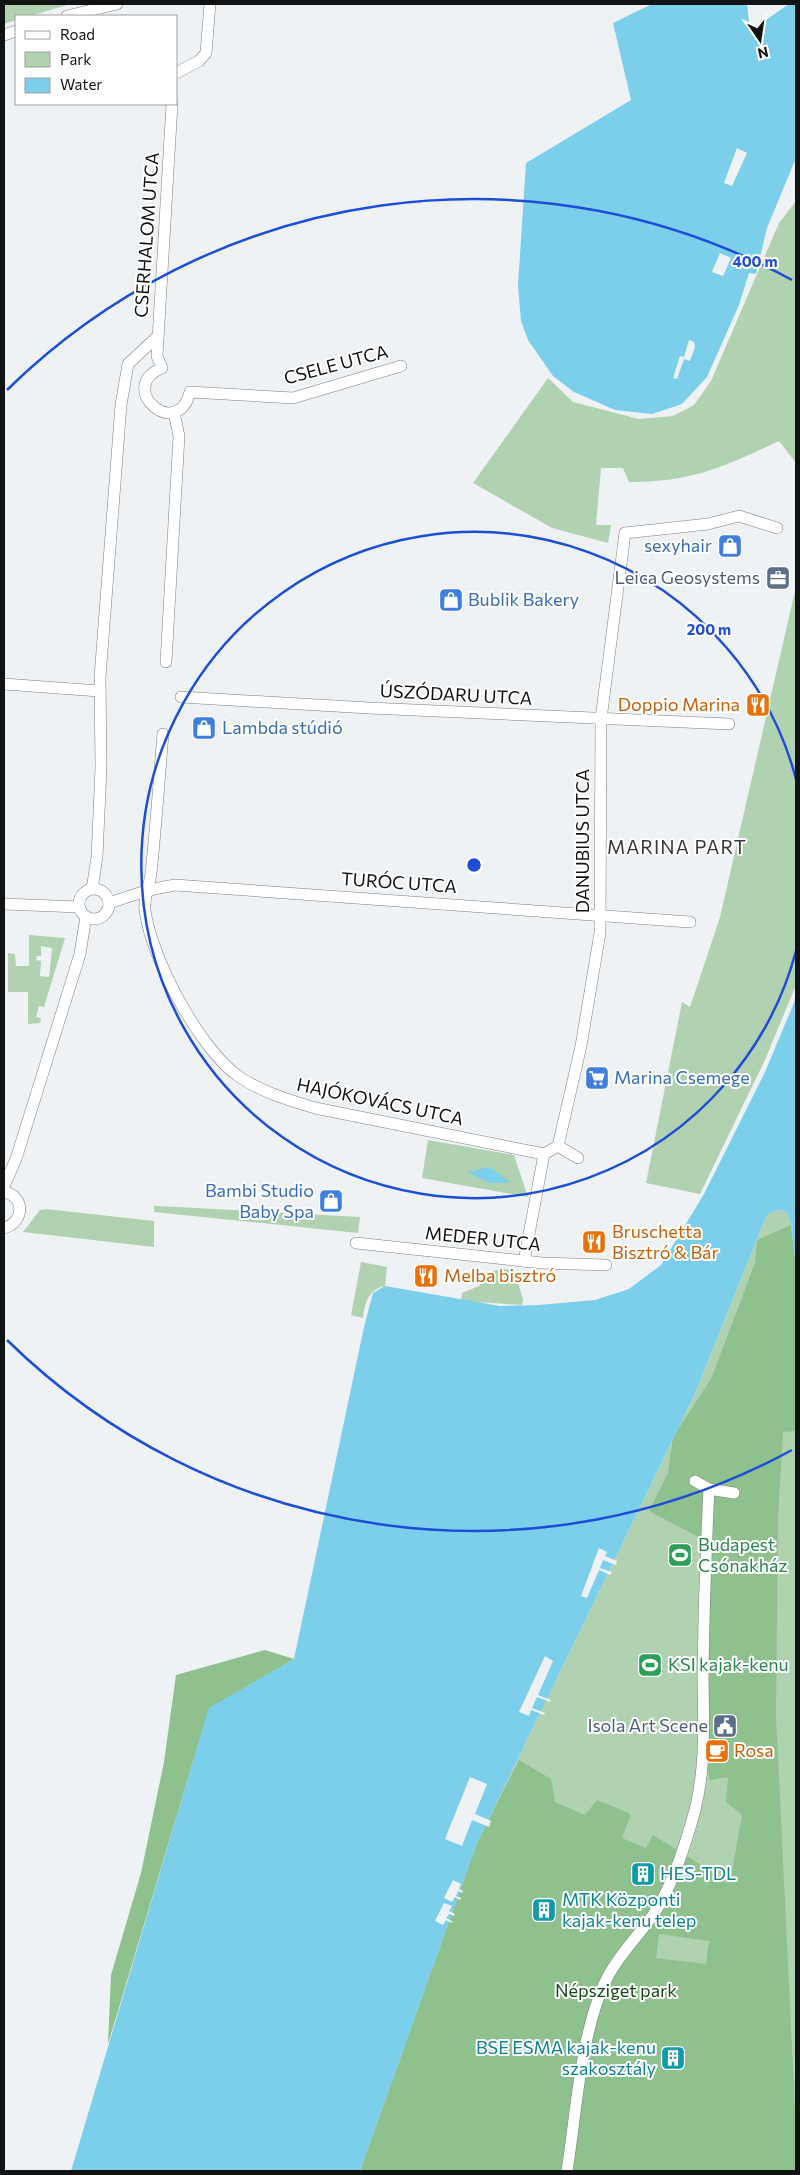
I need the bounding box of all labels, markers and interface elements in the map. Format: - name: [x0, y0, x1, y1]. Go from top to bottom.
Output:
- legend: [15, 15, 178, 105]
- north arrow: [735, 15, 785, 65]
- text: Road: [60, 25, 95, 43]
- text: N: [756, 44, 770, 63]
- text: Park: [60, 50, 91, 68]
- text: Water: [60, 75, 102, 93]
- street label: CSERHALOM UTCA: [129, 152, 163, 318]
- text: 400 m: [732, 252, 778, 270]
- street label: CSELE UTCA: [281, 340, 390, 388]
- shop icon: sexyhair: [717, 533, 743, 559]
- place label: sexyhair: [644, 534, 712, 556]
- office icon: Leica Geosystems: [765, 565, 791, 591]
- place label: Leica Geosystems: [615, 566, 760, 588]
- shop icon: Bublik Bakery: [438, 587, 464, 613]
- place label: Bublik Bakery: [468, 588, 579, 610]
- text: 200 m: [687, 620, 731, 638]
- street label: ÚSZÓDARU UTCA: [379, 679, 533, 709]
- restaurant icon: Doppio Marina: [745, 692, 771, 718]
- place label: Doppio Marina: [618, 693, 740, 715]
- shop icon: Lambda stúdió: [191, 715, 217, 741]
- place label: Lambda stúdió: [222, 716, 343, 738]
- street label: DANUBIUS UTCA: [571, 769, 593, 913]
- district label: MARINA PART: [607, 835, 747, 858]
- centre of rings: [465, 856, 483, 874]
- street label: TURÓC UTCA: [341, 867, 458, 897]
- supermarket icon: Marina Csemege: [584, 1065, 610, 1091]
- place label: Marina Csemege: [614, 1066, 750, 1088]
- street label: HAJÓKOVÁCS UTCA: [295, 1073, 466, 1129]
- place label: Bambi Studio Baby Spa: [205, 1179, 314, 1222]
- shop icon: Bambi Studio Baby Spa: [318, 1188, 344, 1214]
- place label: Bruschetta Bisztró & Bár: [612, 1220, 719, 1263]
- street label: MEDER UTCA: [424, 1221, 542, 1255]
- restaurant icon: Bruschetta Bisztró & Bár: [581, 1229, 607, 1255]
- restaurant icon: Melba bisztró: [413, 1263, 439, 1289]
- place label: Melba bisztró: [444, 1264, 556, 1286]
- place label: Budapest Csónakház: [698, 1533, 787, 1576]
- sports icon: Budapest Csónakház: [667, 1542, 693, 1568]
- sports icon: KSI kajak-kenu: [637, 1652, 663, 1678]
- place label: KSI kajak-kenu: [668, 1653, 789, 1675]
- public building icon: Isola Art Scene: [712, 1713, 738, 1739]
- place label: Isola Art Scene: [587, 1714, 708, 1736]
- cafe icon: Rosa: [704, 1738, 730, 1764]
- place label: Rosa: [734, 1739, 774, 1761]
- building icon: HES-TDL: [630, 1861, 656, 1887]
- place label: HES-TDL: [660, 1862, 736, 1884]
- place label: MTK Központi kajak-kenu telep: [562, 1888, 696, 1931]
- building icon: MTK Központi kajak-kenu telep: [531, 1897, 557, 1923]
- park label: Népsziget park: [555, 1979, 677, 2001]
- place label: BSE ESMA kajak-kenu szakosztály: [476, 2036, 656, 2079]
- building icon: BSE ESMA kajak-kenu szakosztály: [660, 2045, 686, 2071]

